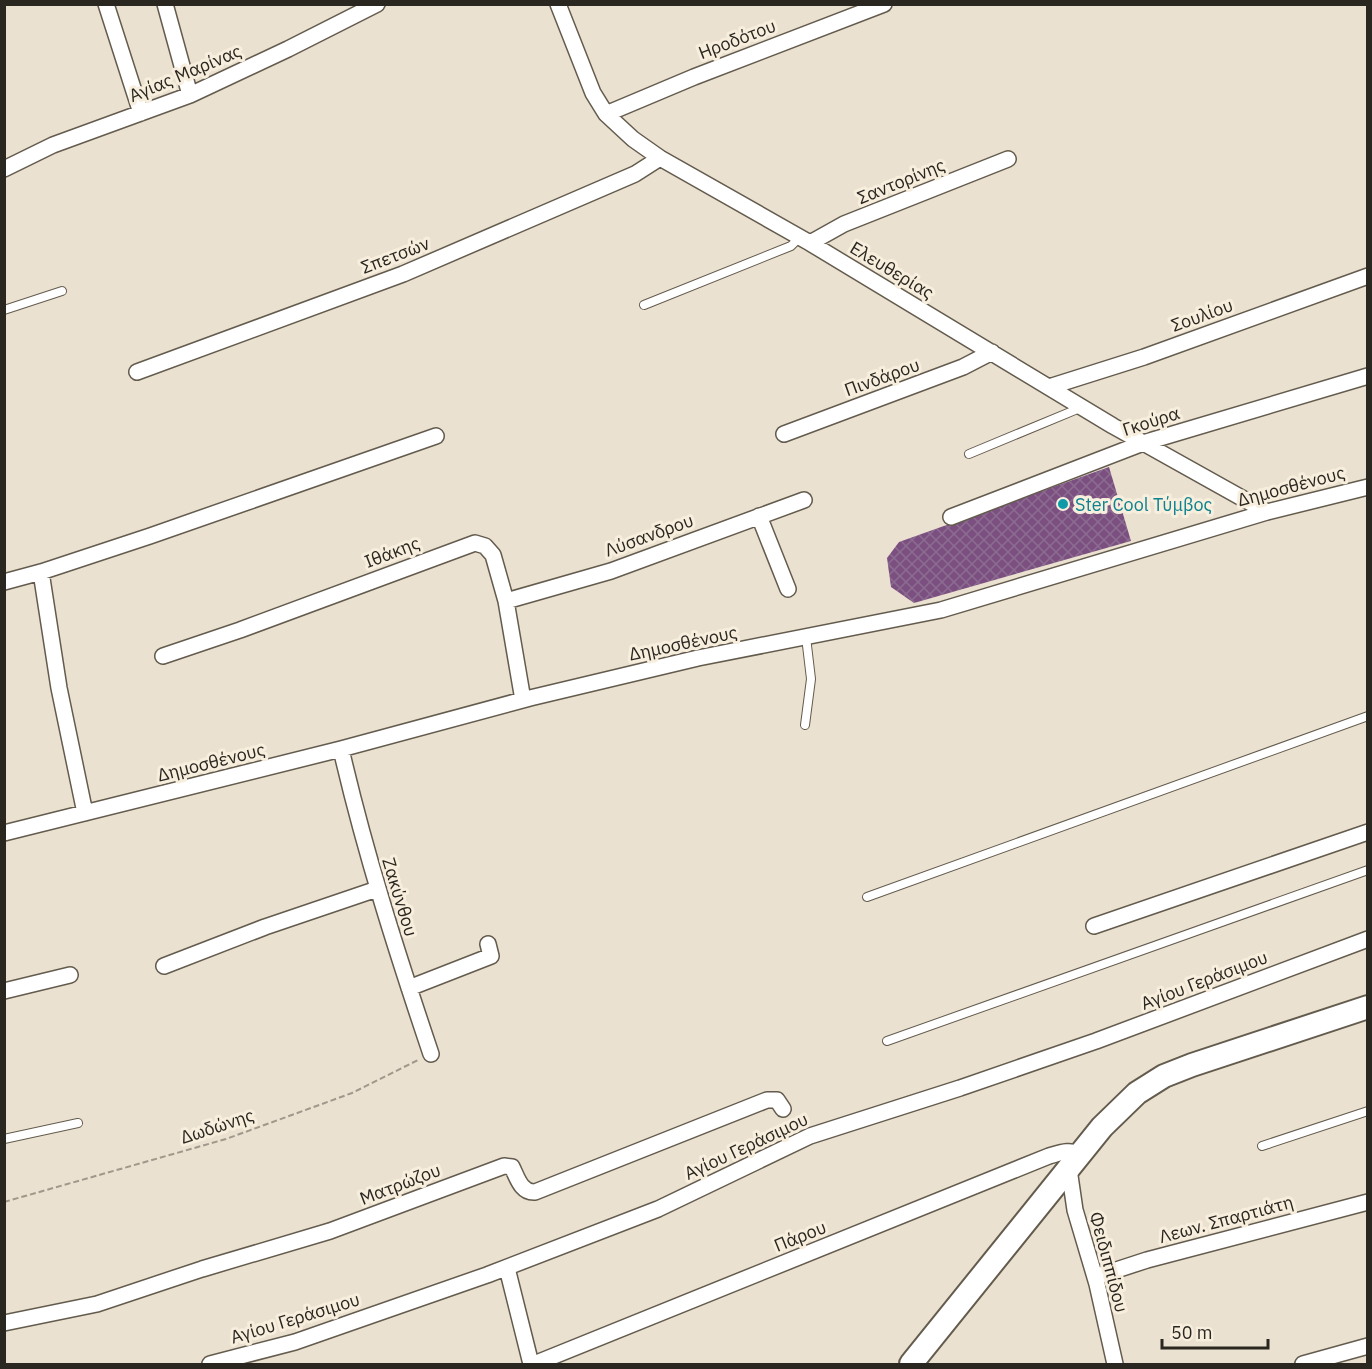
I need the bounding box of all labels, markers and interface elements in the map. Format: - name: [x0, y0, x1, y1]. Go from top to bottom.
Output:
- street label: Ηροδότου: [695, 14, 779, 64]
- street label: Αγίας Μαρίνας: [125, 39, 245, 107]
- street label: Σαντορίνης: [854, 153, 949, 209]
- street label: Σπετσών: [357, 231, 433, 279]
- street label: Ελευθερίας: [846, 236, 938, 304]
- street label: Σουλίου: [1168, 293, 1236, 337]
- street label: Πινδάρου: [841, 353, 923, 401]
- street label: Γκούρα: [1119, 401, 1183, 441]
- street label: Δημοσθένους: [1235, 461, 1348, 511]
- place label: Ster Cool Τύμβος: [1075, 493, 1213, 516]
- marker: Ster Cool Τύμβος: [1056, 497, 1070, 511]
- street label: Λύσανδρου: [601, 508, 697, 562]
- street label: Ιθάκης: [361, 531, 423, 573]
- street label: Δημοσθένους: [627, 620, 740, 666]
- street label: Δημοσθένους: [155, 737, 268, 787]
- street label: Ζακύνθου: [377, 855, 423, 939]
- street label: Αγίου Γεράσιμου: [1137, 945, 1271, 1015]
- street label: Δωδώνης: [177, 1103, 257, 1149]
- street label: Αγίου Γεράσιμου: [680, 1107, 812, 1185]
- street label: Ματρώζου: [356, 1158, 444, 1210]
- street label: Λεων. Σπαρτιάτη: [1156, 1190, 1296, 1248]
- street label: Φειδιππίδου: [1085, 1209, 1133, 1315]
- street label: Πάρου: [771, 1215, 829, 1257]
- street label: Αγίου Γεράσιμου: [227, 1287, 363, 1349]
- scale bar: [1162, 1312, 1268, 1350]
- text: 50 m: [1171, 1321, 1213, 1344]

